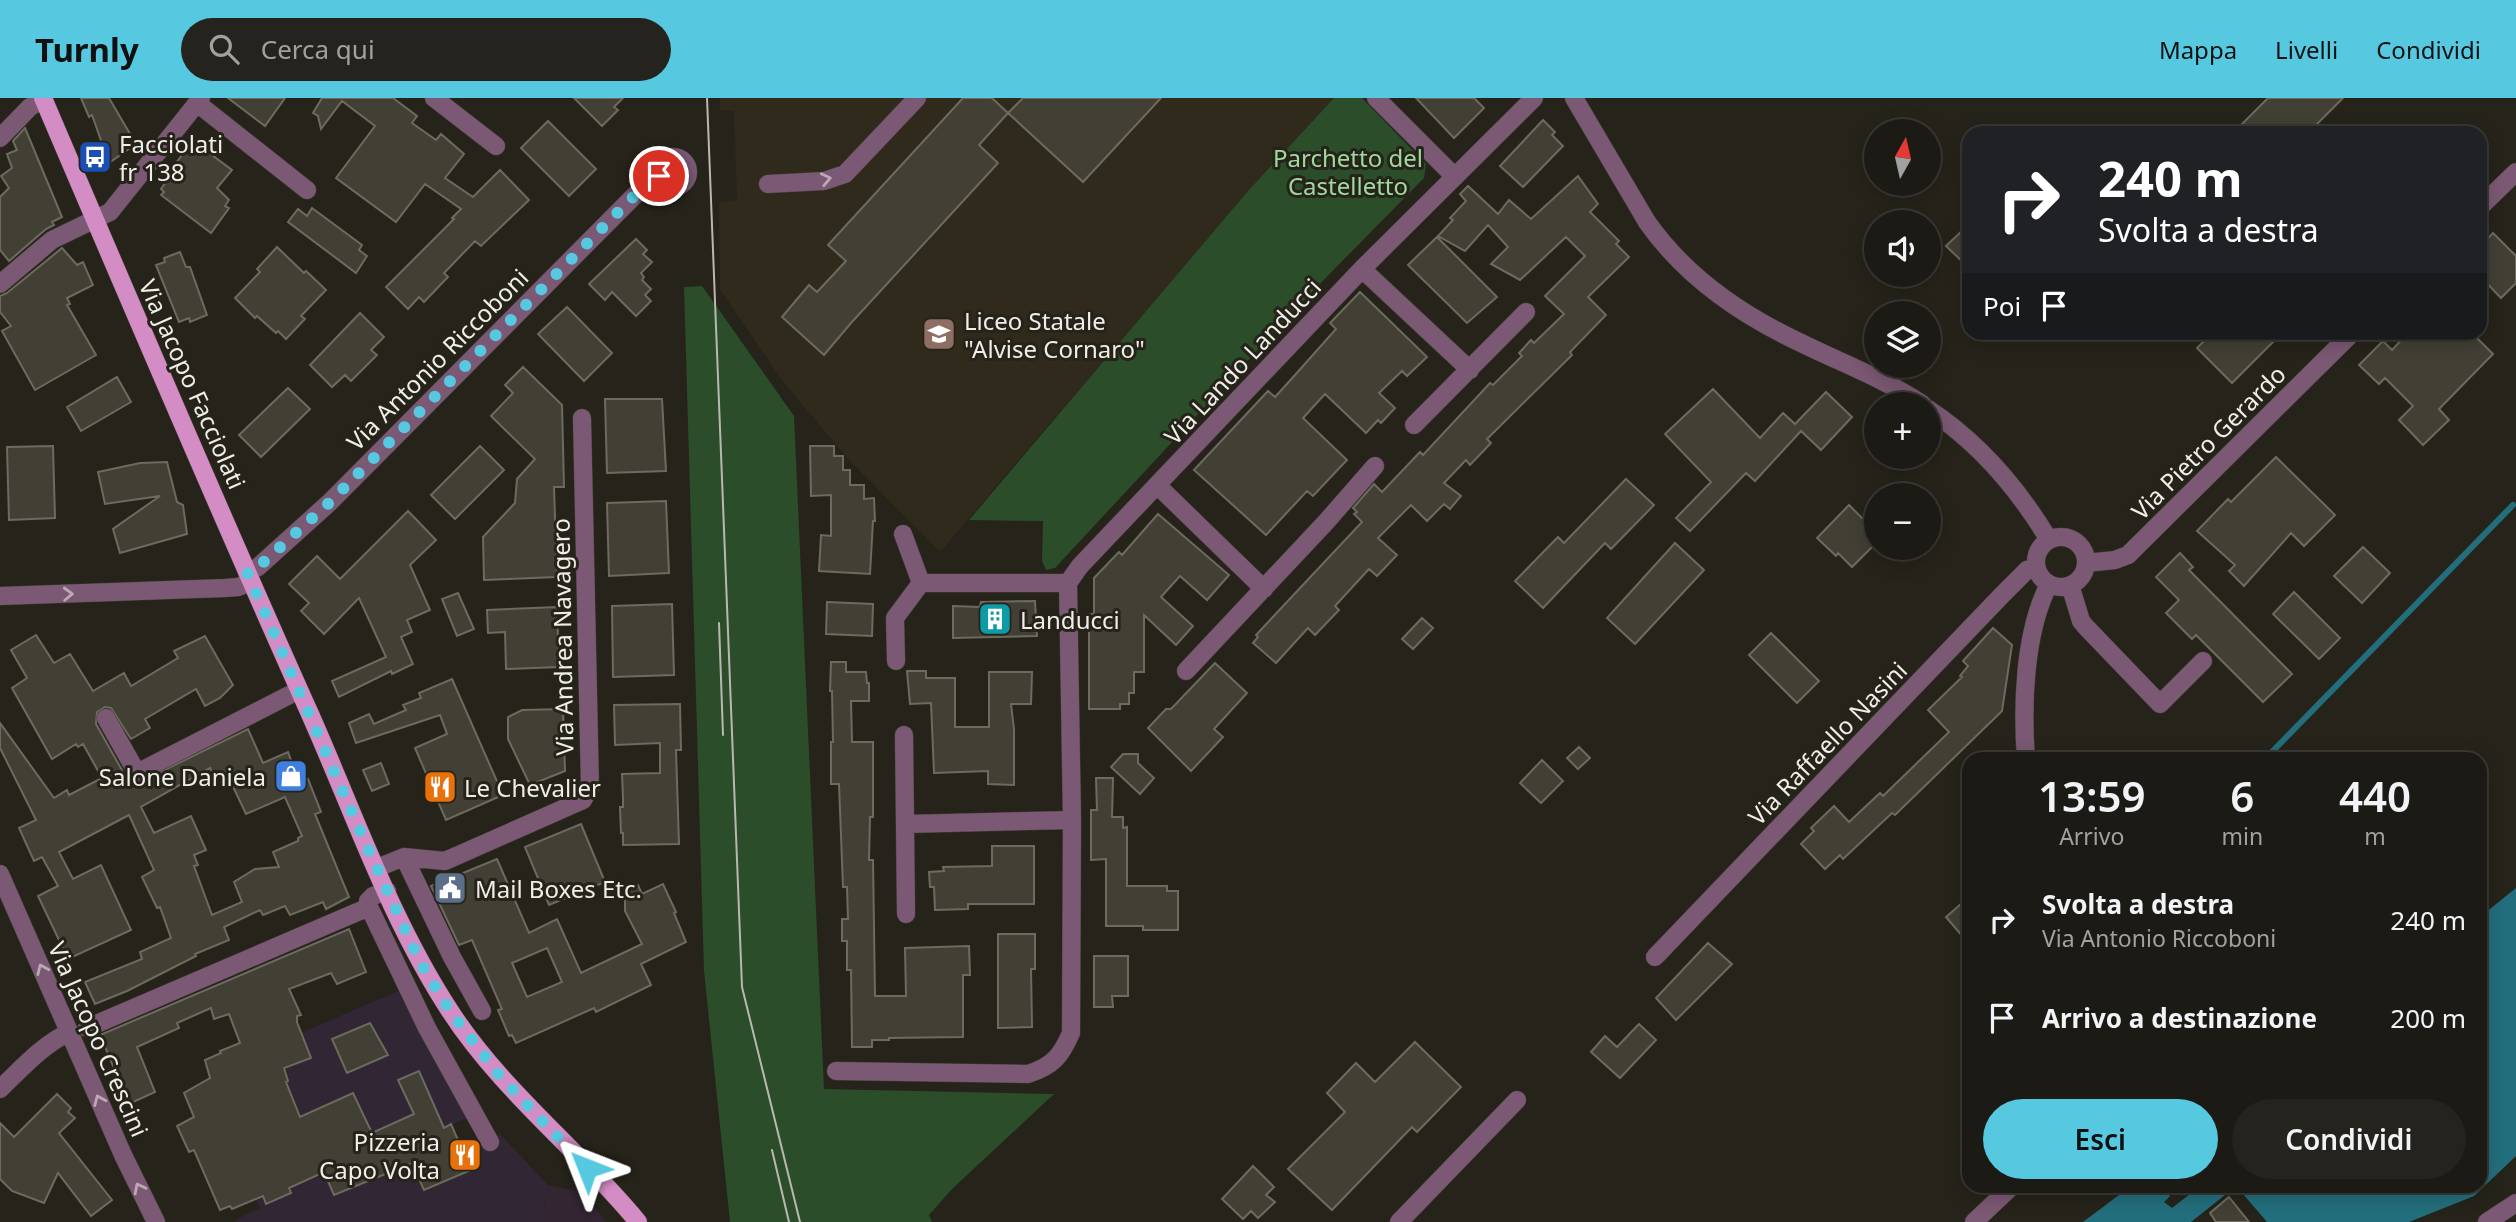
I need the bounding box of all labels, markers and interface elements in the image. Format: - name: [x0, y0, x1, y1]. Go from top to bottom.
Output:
- search box: [181, 18, 671, 81]
- text: Turnly: [35, 27, 139, 72]
- icon: search: [205, 30, 243, 68]
- text: Cerca qui: [261, 31, 375, 67]
- text: Mappa: [2159, 33, 2237, 66]
- text: Livelli: [2275, 33, 2338, 66]
- text: Condividi: [2376, 33, 2481, 66]
- north arrow: [1864, 119, 1941, 196]
- map controls: [1864, 119, 1941, 560]
- place label: Facciolati fr 138: [119, 127, 223, 188]
- bus stop icon: Facciolati fr 138: [76, 138, 114, 176]
- park label: Parchetto del Castelletto: [1273, 141, 1423, 202]
- text: 240 m: [2098, 145, 2243, 211]
- pin: [629, 146, 689, 206]
- icon: right: [1983, 154, 2074, 245]
- icon: arrive: [640, 157, 678, 195]
- one-way arrow: [820, 173, 832, 188]
- text: Svolta a destra: [2098, 208, 2319, 251]
- button: sound: [1864, 210, 1941, 287]
- street label: Via Antonio Riccoboni: [339, 261, 535, 457]
- street label: Via Lando Landucci: [1156, 271, 1328, 451]
- street label: Via Jacopo Facciolati: [132, 274, 254, 494]
- icon: arrive: [2035, 287, 2073, 325]
- text: Poi: [1983, 288, 2021, 324]
- button: layers: [1864, 301, 1941, 378]
- place label: Liceo Statale "Alvise Cornaro": [964, 304, 1145, 365]
- school or university icon: Liceo Statale "Alvise Cornaro": [920, 315, 958, 353]
- street label: Via Pietro Gerardo: [2123, 357, 2293, 527]
- button: +: [1864, 392, 1941, 469]
- button: −: [1864, 483, 1941, 560]
- street label: Via Andrea Navagero: [543, 518, 581, 756]
- one-way arrow: [63, 586, 74, 601]
- building icon: Landucci: [976, 600, 1014, 638]
- place label: Landucci: [1020, 603, 1120, 636]
- street label: Via Raffaello Nasini: [1740, 654, 1914, 832]
- shop icon: Salone Daniela: [272, 757, 310, 795]
- place label: Salone Daniela: [99, 760, 266, 793]
- text: 13:59: [2038, 767, 2146, 824]
- text: 6: [2230, 767, 2254, 824]
- text: 440: [2339, 767, 2411, 824]
- restaurant icon: Le Chevalier: [421, 768, 459, 806]
- place label: Le Chevalier: [464, 771, 601, 804]
- text: Arrivo: [2059, 820, 2124, 852]
- text: min: [2221, 820, 2263, 852]
- text: m: [2364, 820, 2386, 852]
- public building icon: Mail Boxes Etc.: [431, 869, 469, 907]
- place label: Mail Boxes Etc.: [475, 872, 642, 905]
- text: Svolta a destra: [2042, 886, 2234, 922]
- icon: right: [1983, 901, 2021, 939]
- text: 240 m: [2390, 902, 2466, 938]
- text: Via Antonio Riccoboni: [2042, 922, 2276, 954]
- street label: Via Jacopo Crescini: [41, 936, 157, 1142]
- one-way arrow: [36, 964, 50, 976]
- icon: arrive: [1983, 999, 2021, 1037]
- text: Arrivo a destinazione: [2042, 1000, 2317, 1036]
- text: 200 m: [2390, 1000, 2466, 1036]
- one-way arrow: [93, 1095, 107, 1107]
- button: Esci: [1983, 1099, 2218, 1179]
- button: Condividi: [2232, 1099, 2466, 1179]
- place label: Pizzeria Capo Volta: [319, 1125, 440, 1186]
- position arrow: [550, 1131, 624, 1205]
- restaurant icon: Pizzeria Capo Volta: [446, 1136, 484, 1174]
- one-way arrow: [134, 1183, 148, 1195]

